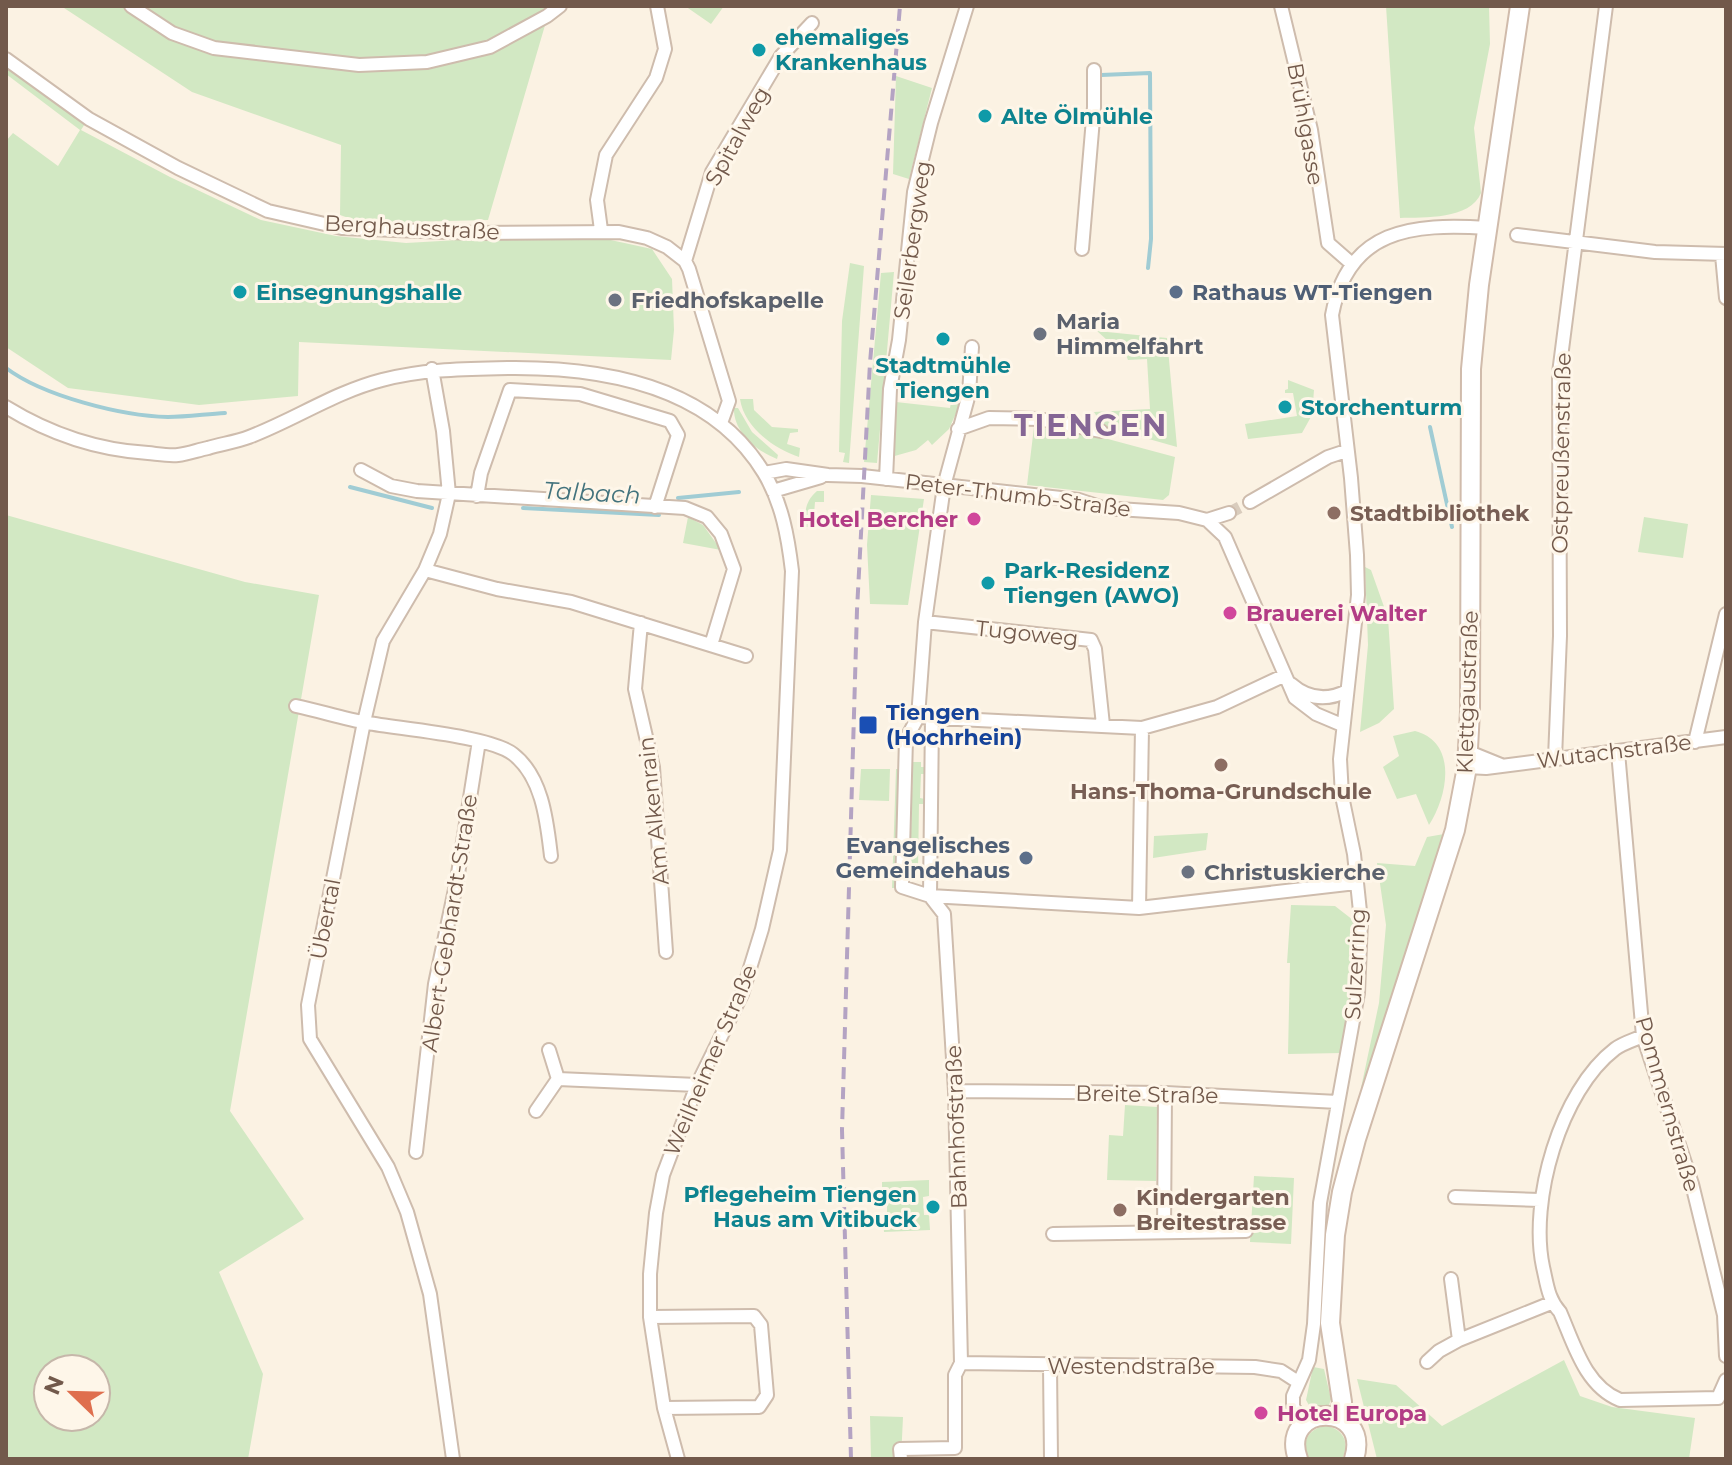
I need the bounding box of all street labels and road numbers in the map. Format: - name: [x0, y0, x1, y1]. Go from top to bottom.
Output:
- street label: Brühlgasse: [1281, 61, 1330, 187]
- street label: Spitalweg: [699, 82, 776, 190]
- street label: Seilerbergweg: [888, 159, 937, 321]
- street label: Berghausstraße: [324, 209, 500, 246]
- street label: Ostpreußenstraße: [1546, 352, 1577, 554]
- street label: Peter-Thumb-Straße: [904, 468, 1132, 523]
- street label: Klettgaustraße: [1451, 610, 1484, 774]
- street label: Tugoweg: [974, 615, 1080, 652]
- street label: Wutachstraße: [1535, 729, 1693, 774]
- street label: Am Alkenrain: [632, 735, 675, 887]
- street label: Albert-Gebhardt-Straße: [416, 792, 483, 1054]
- street label: Übertal: [304, 876, 347, 962]
- street label: Sulzerring: [1339, 908, 1372, 1021]
- street label: Weilheimer Straße: [658, 961, 763, 1160]
- street label: Pommernstraße: [1630, 1013, 1705, 1195]
- street label: Bahnhofstraße: [940, 1045, 973, 1209]
- street label: Breite Straße: [1075, 1080, 1219, 1109]
- street label: Westendstraße: [1047, 1353, 1215, 1380]

